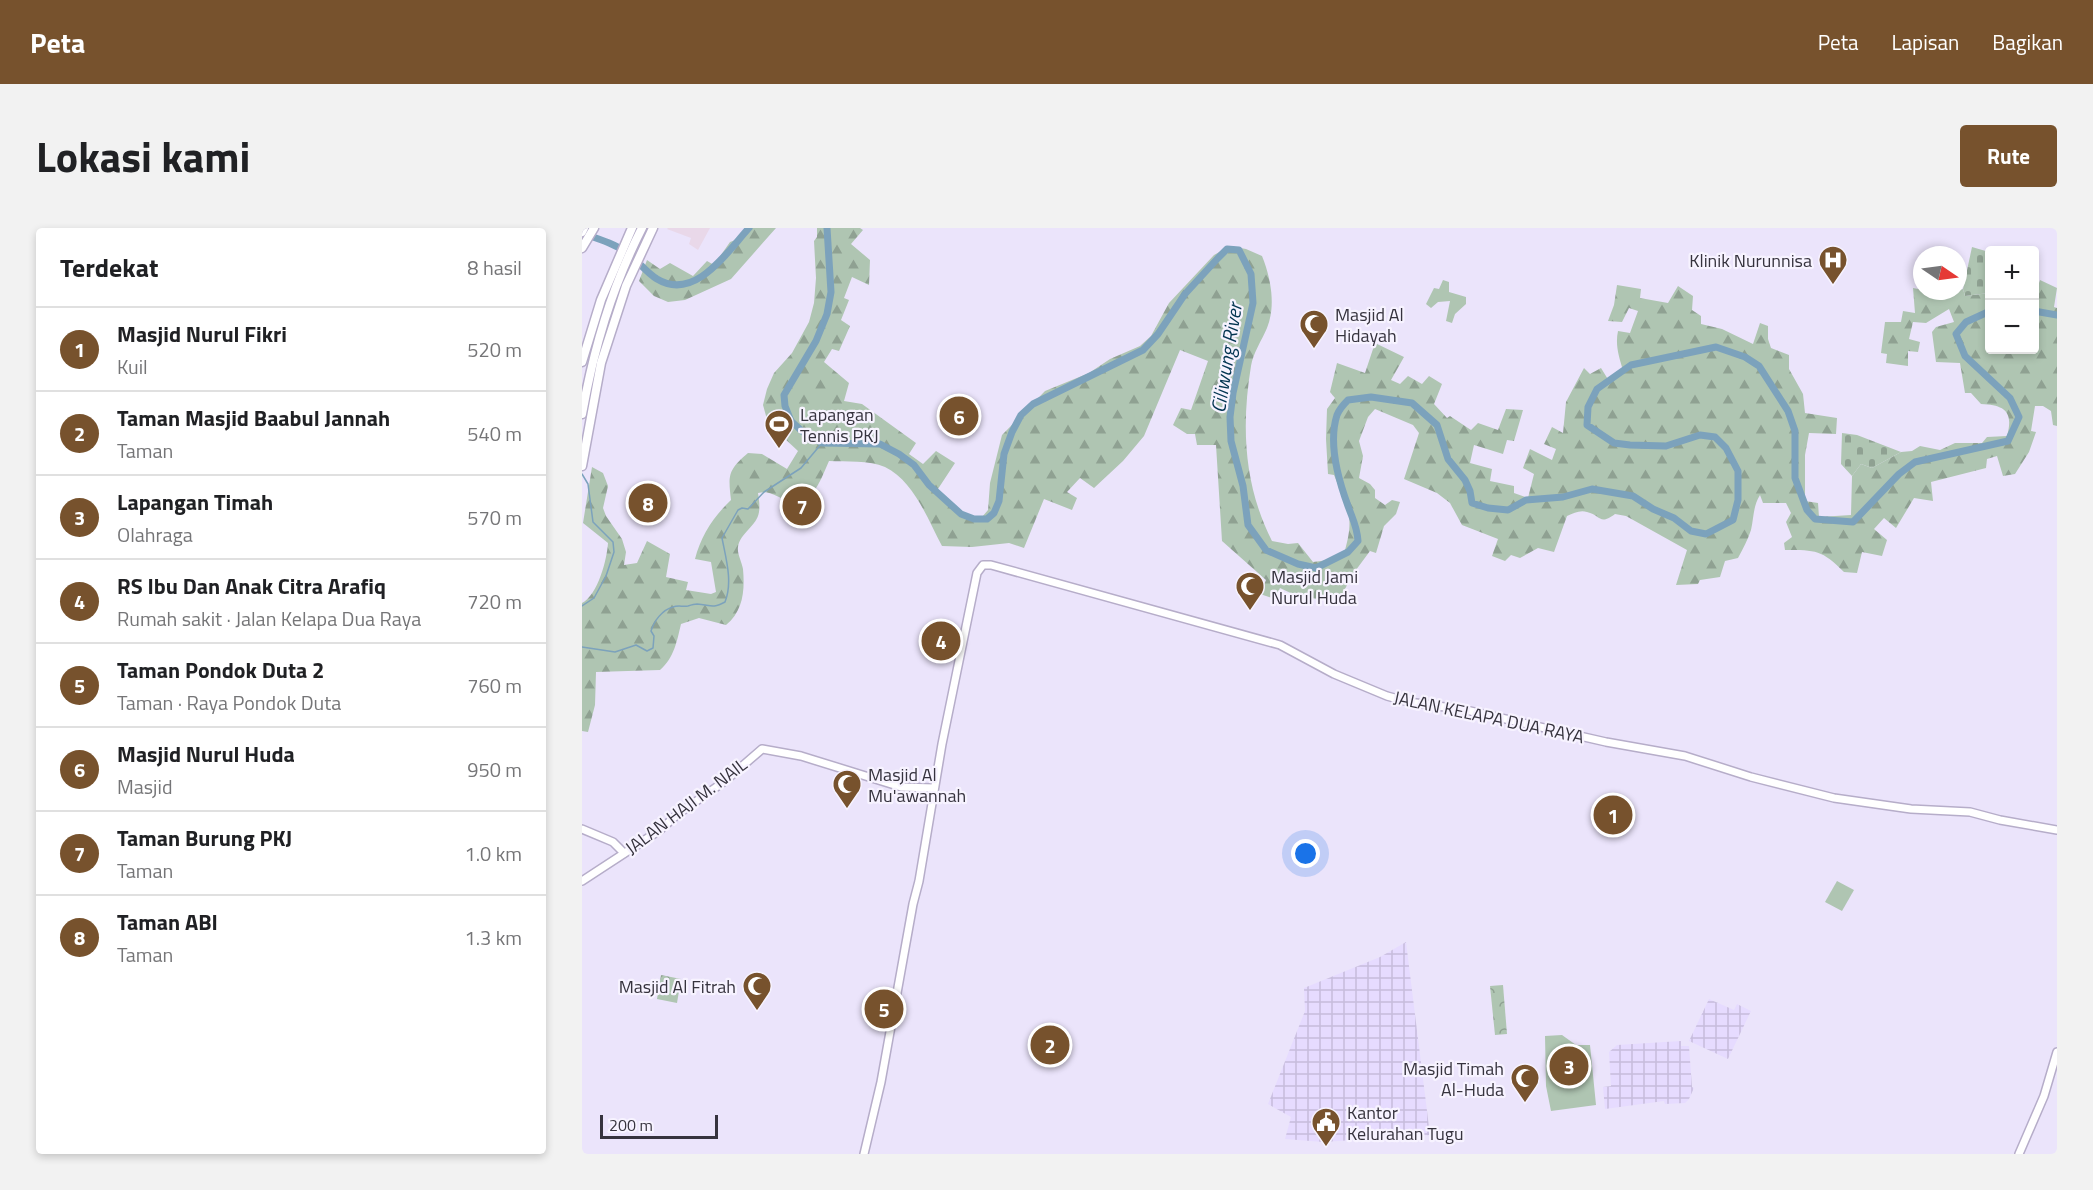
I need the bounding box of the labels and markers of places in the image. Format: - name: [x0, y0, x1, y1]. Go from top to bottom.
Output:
- hospital icon: Klinik Nurunnisa: [1817, 244, 1849, 286]
- place label: Klinik Nurunnisa: [1689, 247, 1812, 274]
- place label: Masjid Al Hidayah: [1335, 301, 1404, 349]
- mosque icon: Masjid Al Hidayah: [1298, 308, 1330, 350]
- pin: 6: [940, 394, 979, 438]
- place label: Lapangan Tennis PKJ: [800, 401, 879, 449]
- sports icon: Lapangan Tennis PKJ: [763, 408, 795, 450]
- pin: 8: [628, 480, 668, 526]
- pin: 7: [782, 484, 822, 528]
- place label: Masjid Jami Nurul Huda: [1271, 563, 1358, 611]
- mosque icon: Masjid Jami Nurul Huda: [1234, 570, 1266, 612]
- pin: 4: [922, 618, 960, 664]
- place label: Masjid Al Mu'awannah: [868, 761, 966, 809]
- mosque icon: Masjid Al Mu'awannah: [831, 768, 863, 810]
- pin: 1: [1594, 792, 1632, 838]
- mosque icon: Masjid Al Fitrah: [741, 970, 773, 1012]
- place label: Masjid Al Fitrah: [619, 973, 736, 1000]
- pin: 5: [864, 986, 904, 1032]
- pin: 2: [1030, 1022, 1070, 1068]
- pin: 3: [1550, 1044, 1588, 1088]
- place label: Masjid Timah Al-Huda: [1403, 1055, 1504, 1103]
- mosque icon: Masjid Timah Al-Huda: [1509, 1062, 1541, 1104]
- place label: Kantor Kelurahan Tugu: [1347, 1099, 1464, 1147]
- public building icon: Kantor Kelurahan Tugu: [1310, 1106, 1342, 1148]

